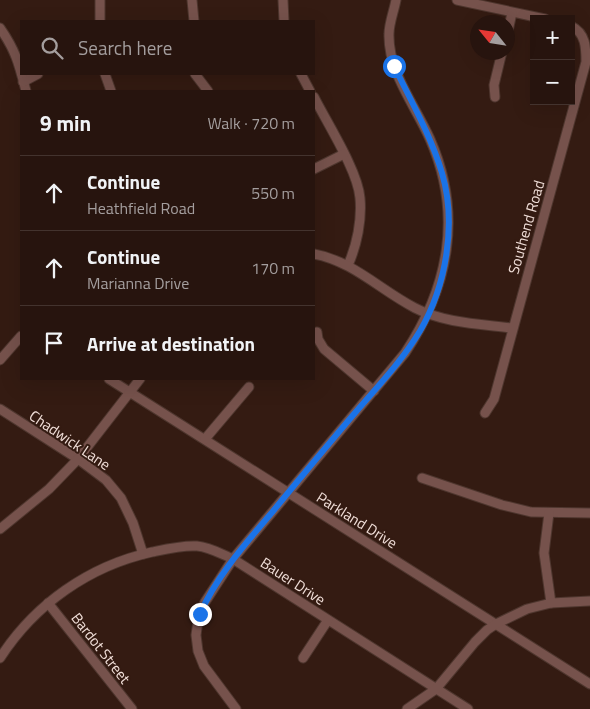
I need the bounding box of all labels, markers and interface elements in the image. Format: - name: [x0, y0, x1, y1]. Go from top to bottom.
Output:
- north arrow: [470, 15, 515, 60]
- map controls: [530, 15, 575, 105]
- button: +: [530, 15, 575, 60]
- search box: [20, 20, 315, 75]
- text: Search here: [78, 33, 172, 62]
- icon: search: [38, 34, 66, 62]
- route start: [383, 55, 406, 78]
- button: −: [530, 60, 575, 105]
- text: 9 min: [40, 107, 91, 139]
- text: Walk · 720 m: [207, 111, 295, 135]
- text: Continue: [87, 167, 160, 196]
- street label: Southend Road: [502, 177, 550, 277]
- icon: ahead: [40, 179, 68, 207]
- text: 550 m: [251, 181, 295, 205]
- text: Heathfield Road: [87, 196, 195, 220]
- text: Continue: [87, 242, 160, 271]
- icon: ahead: [40, 254, 68, 282]
- text: 170 m: [251, 256, 295, 280]
- text: Marianna Drive: [87, 271, 189, 295]
- icon: arrive: [40, 329, 68, 357]
- text: Arrive at destination: [87, 329, 255, 358]
- street label: Chadwick Lane: [25, 404, 115, 476]
- street label: Parkland Drive: [312, 486, 402, 554]
- street label: Bauer Drive: [256, 551, 330, 611]
- route end: [189, 603, 212, 626]
- street label: Bardot Street: [66, 608, 137, 689]

